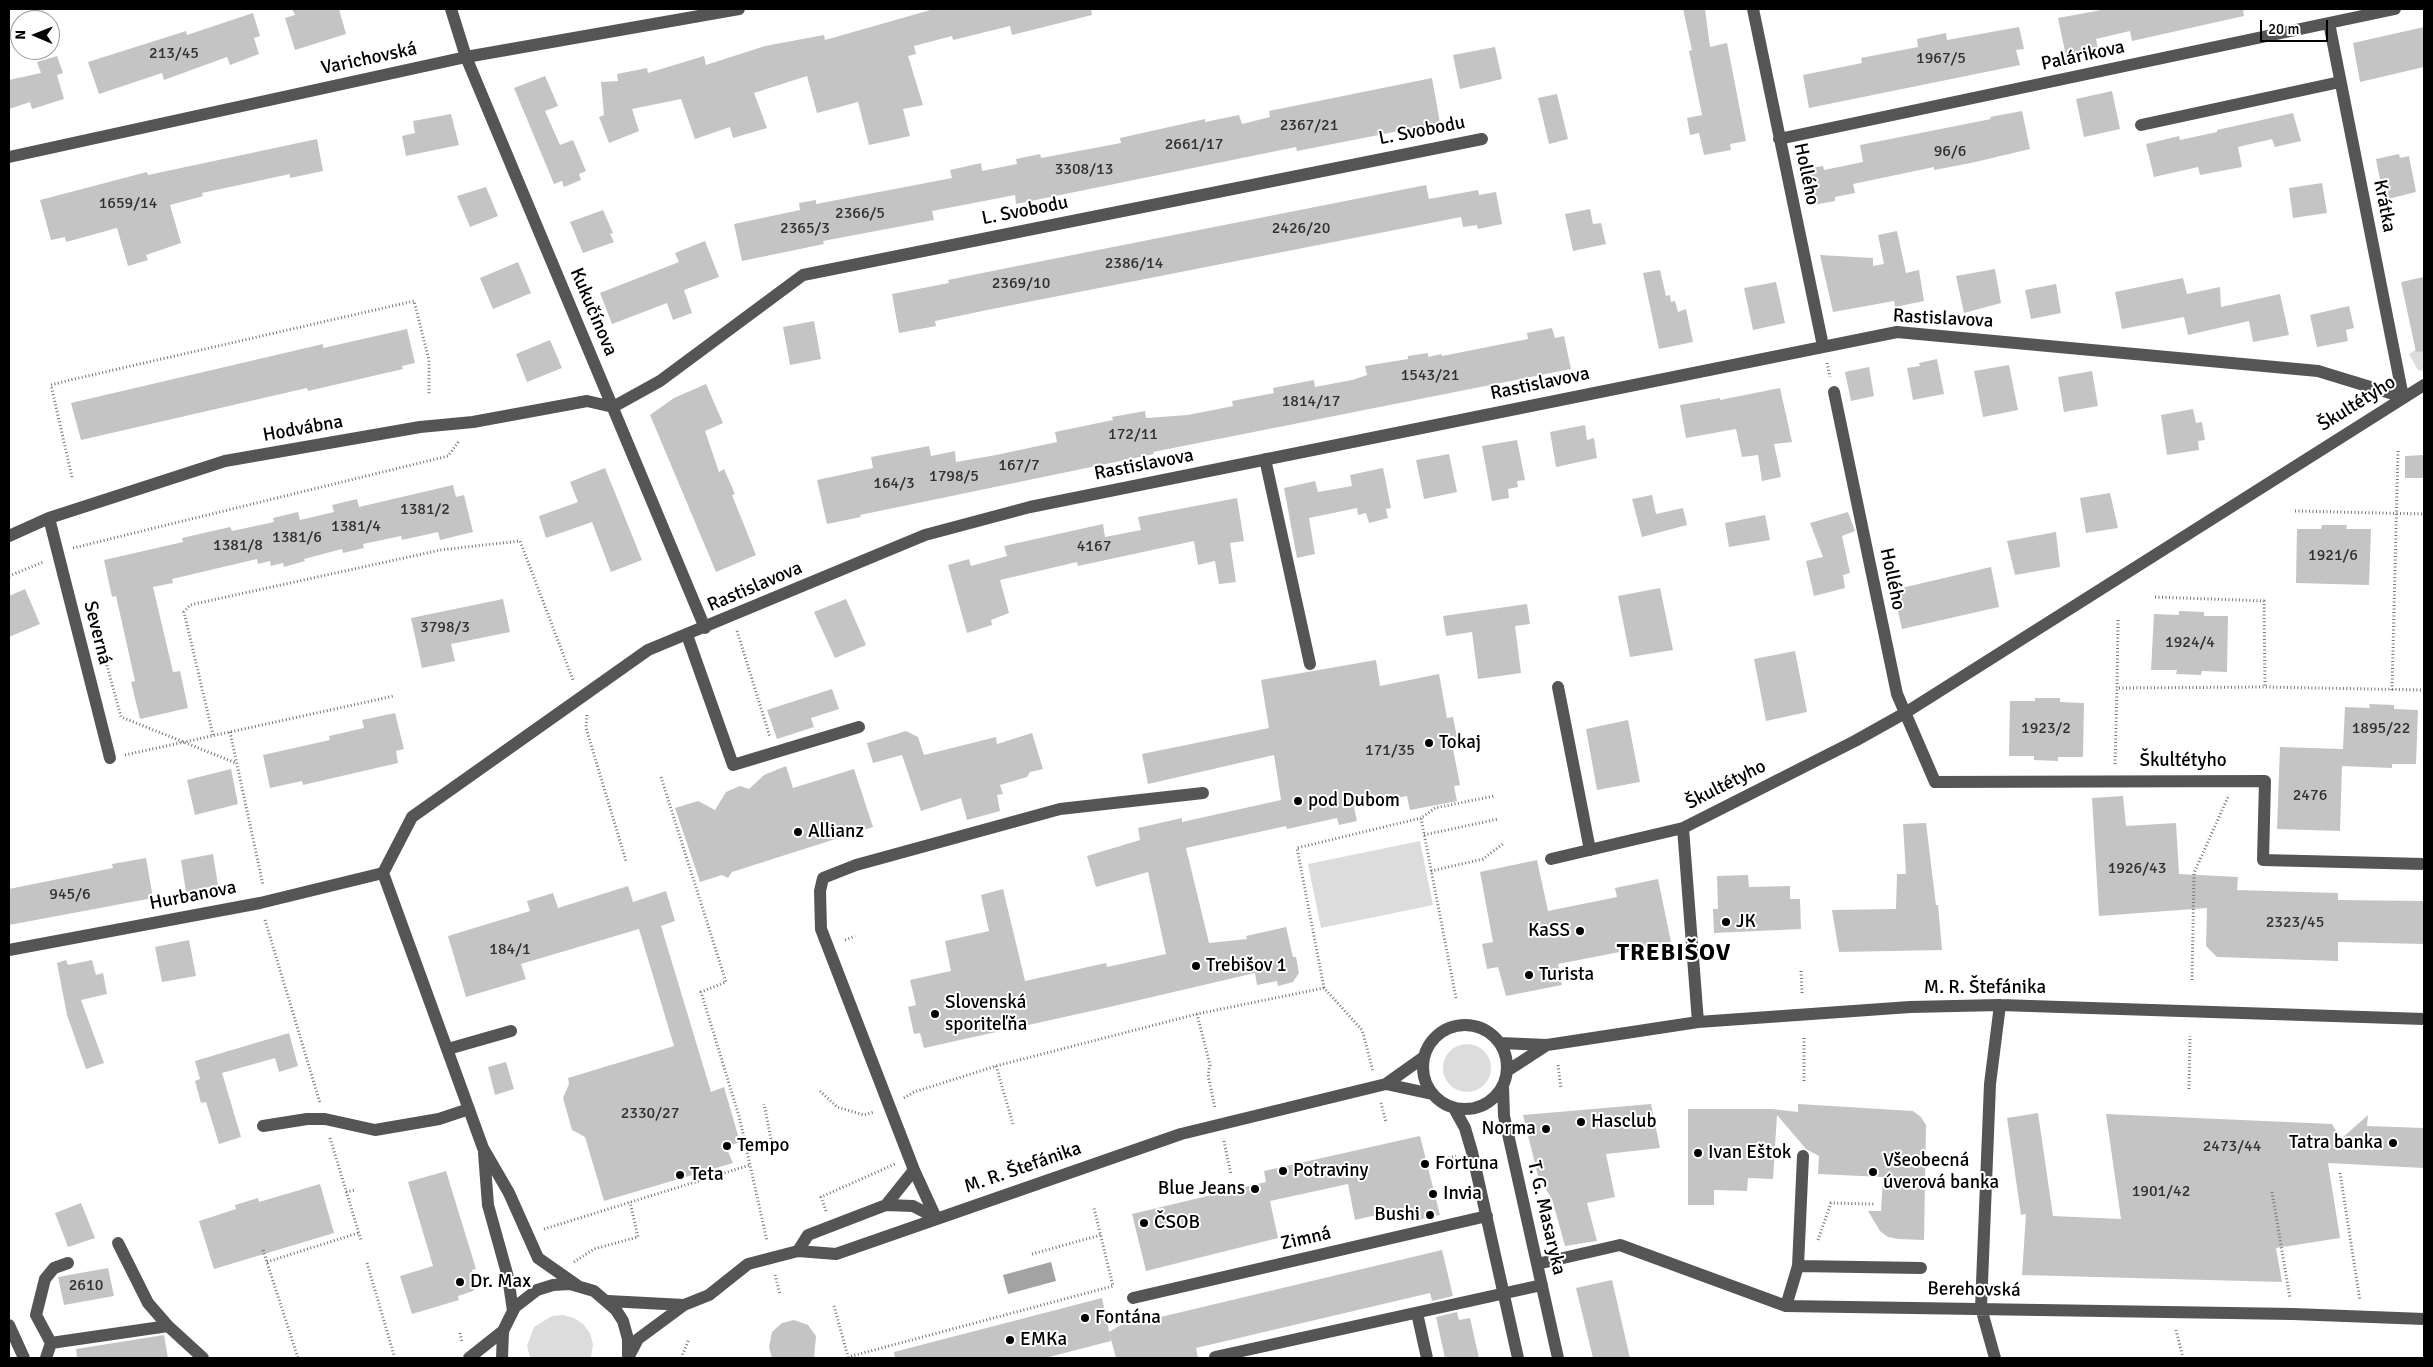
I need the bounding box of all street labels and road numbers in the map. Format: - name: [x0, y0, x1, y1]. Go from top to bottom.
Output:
- street label: Palárikova: [2039, 36, 2127, 76]
- street label: Varichovská: [319, 38, 419, 80]
- street label: L. Svobodu: [1377, 111, 1467, 151]
- street label: Hollého: [1788, 141, 1824, 207]
- street label: Krátka: [2368, 178, 2400, 234]
- street label: L. Svobodu: [980, 191, 1070, 231]
- street label: Kukučínova: [564, 264, 622, 360]
- street label: Rastislavova: [1892, 305, 1994, 333]
- street label: Rastislavova: [1488, 362, 1592, 406]
- street label: Škultétyho: [2314, 371, 2400, 437]
- street label: Hodvábna: [261, 411, 345, 447]
- street label: Rastislavova: [1092, 444, 1196, 486]
- street label: Hollého: [1874, 546, 1910, 612]
- street label: Rastislavova: [704, 557, 806, 617]
- street label: Severná: [78, 599, 116, 667]
- street label: Škultétyho: [2139, 750, 2227, 772]
- street label: Škultétyho: [1682, 755, 1770, 815]
- street label: Hurbanova: [148, 876, 238, 916]
- street label: M. R. Štefánika: [1924, 977, 2046, 999]
- street label: M. R. Štefánika: [961, 1137, 1085, 1199]
- street label: T. G. Masaryka: [1522, 1159, 1570, 1277]
- street label: Zimná: [1279, 1222, 1333, 1256]
- street label: Berehovská: [1927, 1278, 2021, 1302]

